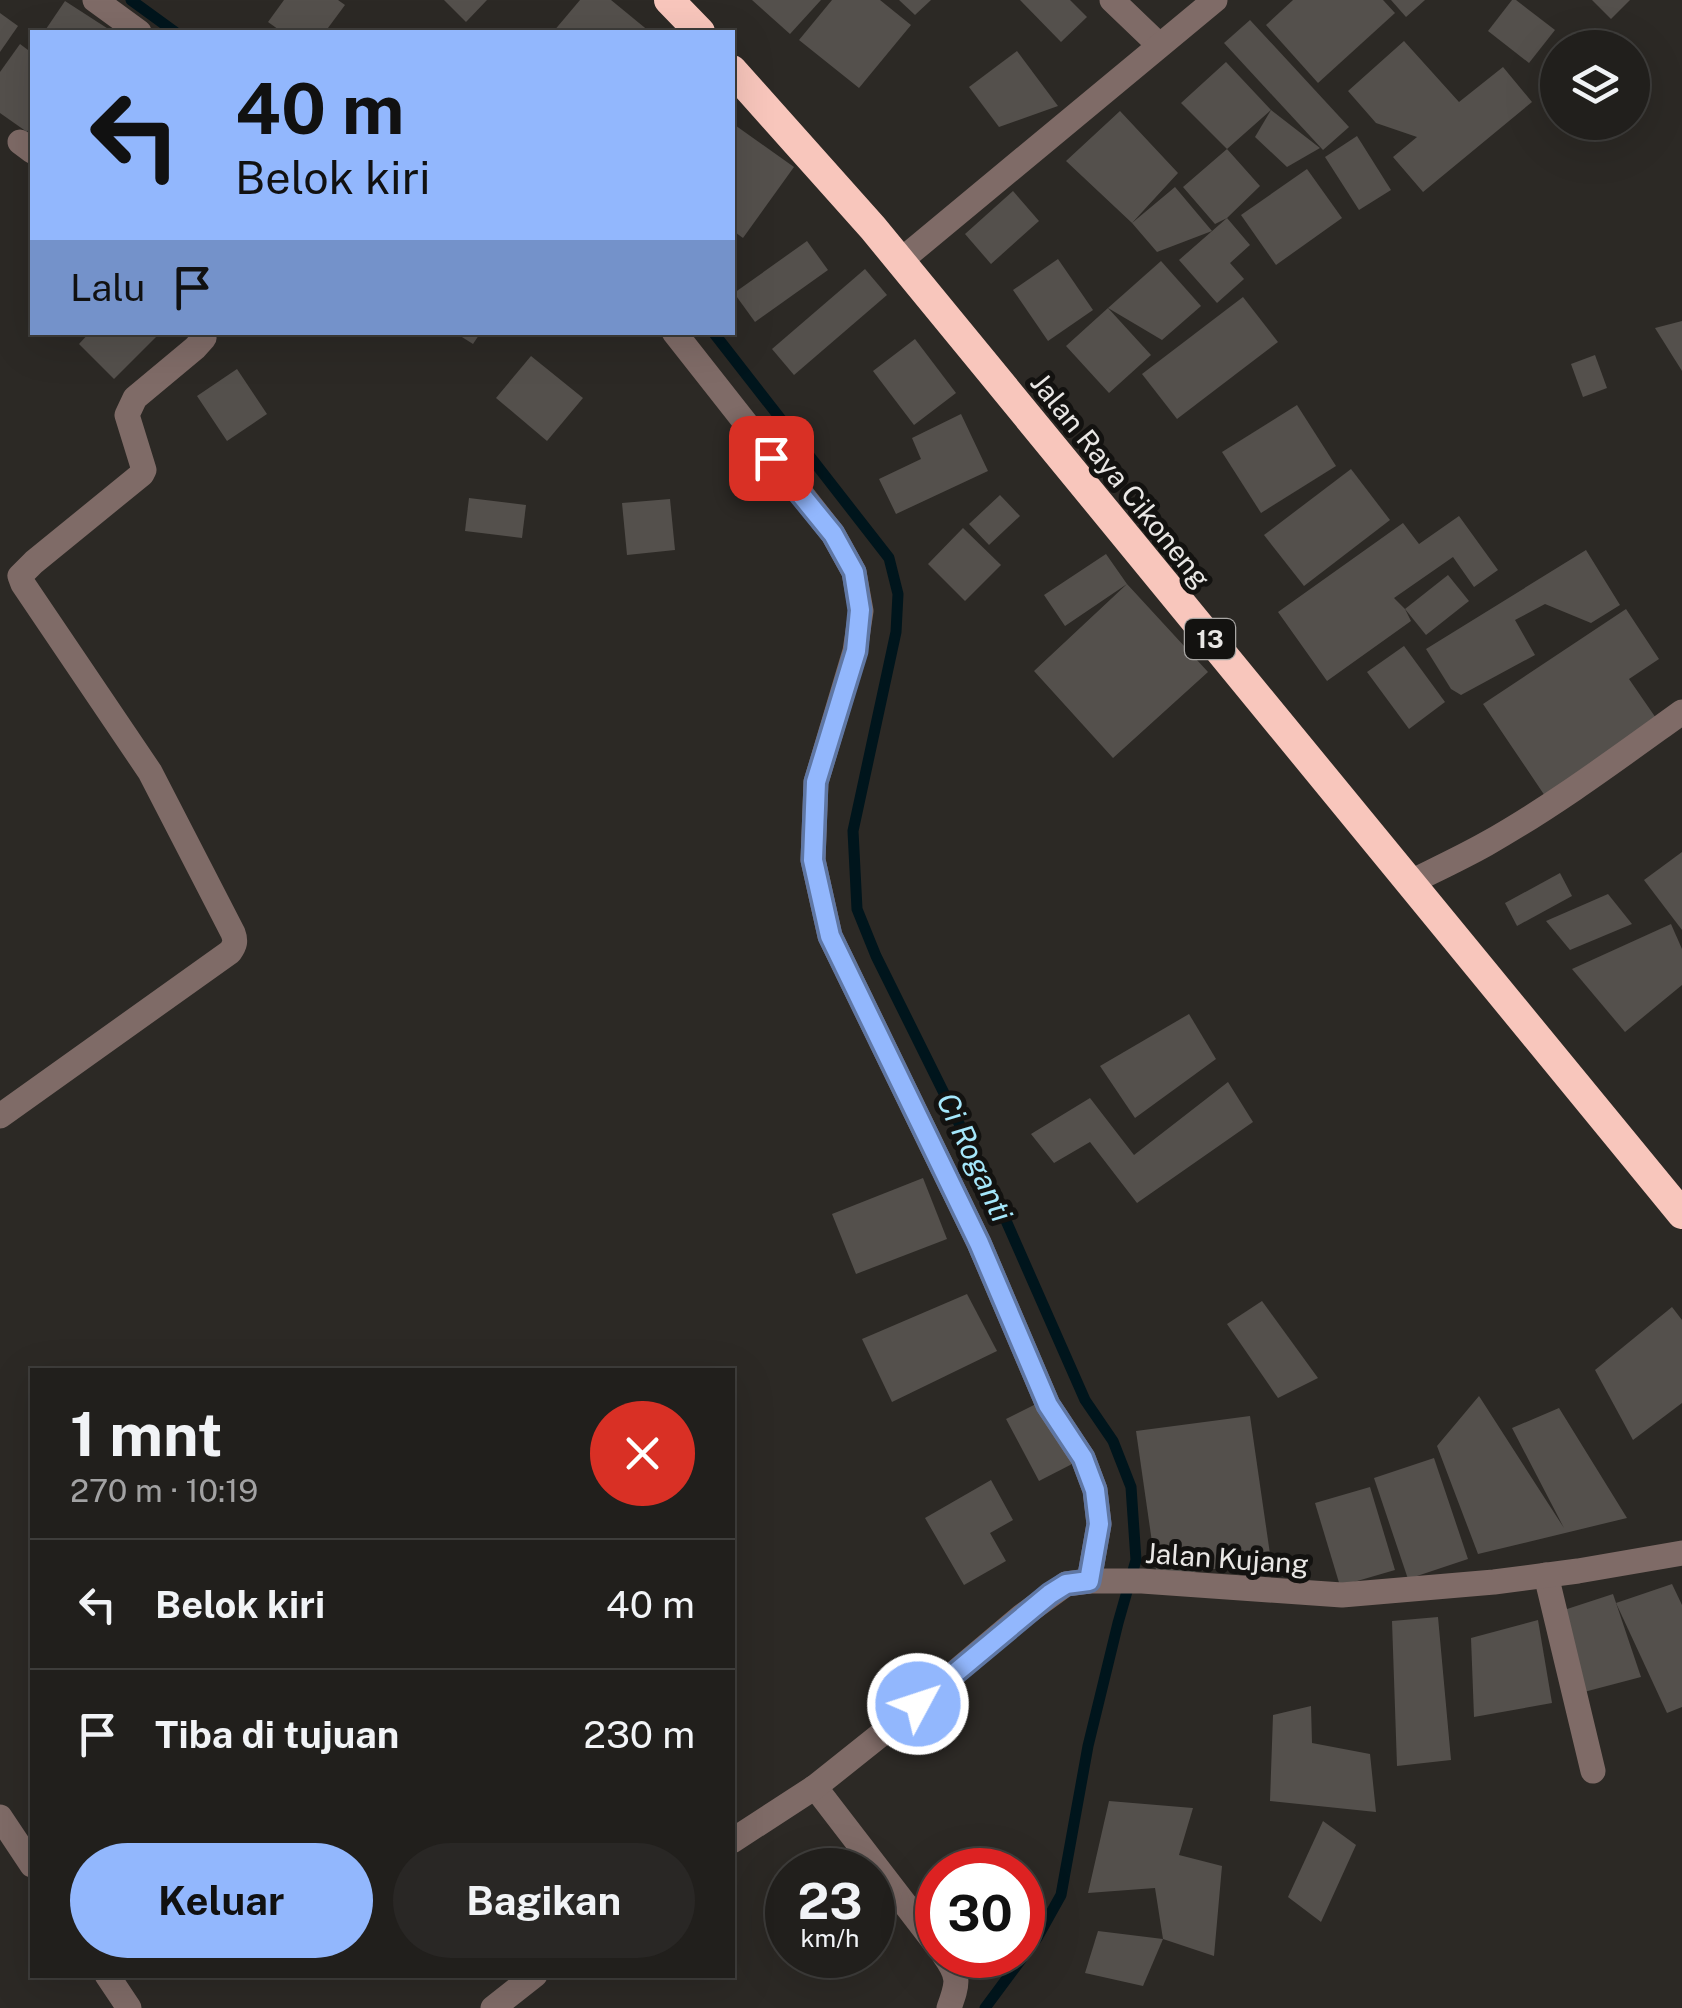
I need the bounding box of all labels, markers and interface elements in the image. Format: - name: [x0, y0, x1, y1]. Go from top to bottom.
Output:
- map controls: [1540, 30, 1650, 140]
- button: layers: [1540, 30, 1650, 140]
- text: 40 m: [235, 67, 405, 150]
- icon: left: [70, 70, 200, 200]
- text: Belok kiri: [235, 151, 430, 204]
- icon: arrive: [165, 260, 220, 315]
- text: Lalu: [70, 265, 145, 310]
- street label: Jalan Raya Cikoneng: [1024, 366, 1218, 594]
- pin: [729, 416, 814, 501]
- icon: arrive: [744, 431, 799, 486]
- road number: 13: [1185, 619, 1235, 659]
- water label: Ci Roganti: [930, 1087, 1021, 1228]
- text: 1 mnt: [70, 1399, 222, 1470]
- button: close: [590, 1401, 695, 1506]
- text: 270 m · 10:19: [70, 1472, 258, 1509]
- street label: Jalan Kujang: [1144, 1536, 1310, 1580]
- icon: left: [70, 1577, 125, 1632]
- text: Belok kiri: [155, 1582, 325, 1627]
- text: 40 m: [606, 1582, 695, 1627]
- position arrow: [866, 1652, 970, 1756]
- icon: arrive: [70, 1707, 125, 1762]
- text: Tiba di tujuan: [155, 1712, 399, 1757]
- text: 230 m: [583, 1712, 695, 1757]
- button: Keluar: [70, 1843, 373, 1958]
- button: Bagikan: [393, 1843, 695, 1958]
- speed limit sign: 30: [915, 1848, 1045, 1978]
- text: 23: [797, 1871, 863, 1930]
- text: km/h: [801, 1923, 859, 1953]

